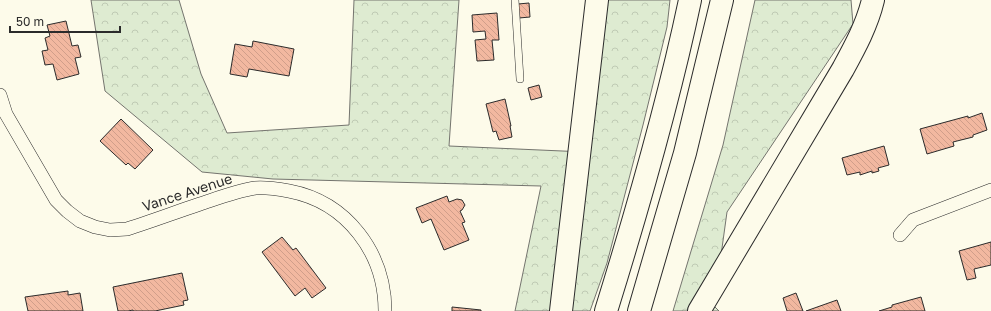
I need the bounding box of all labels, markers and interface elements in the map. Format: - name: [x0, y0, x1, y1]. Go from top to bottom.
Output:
- scale bar: [10, 8, 120, 34]
- text: 50 m: [16, 14, 44, 29]
- street label: Vance Avenue: [140, 169, 234, 215]

